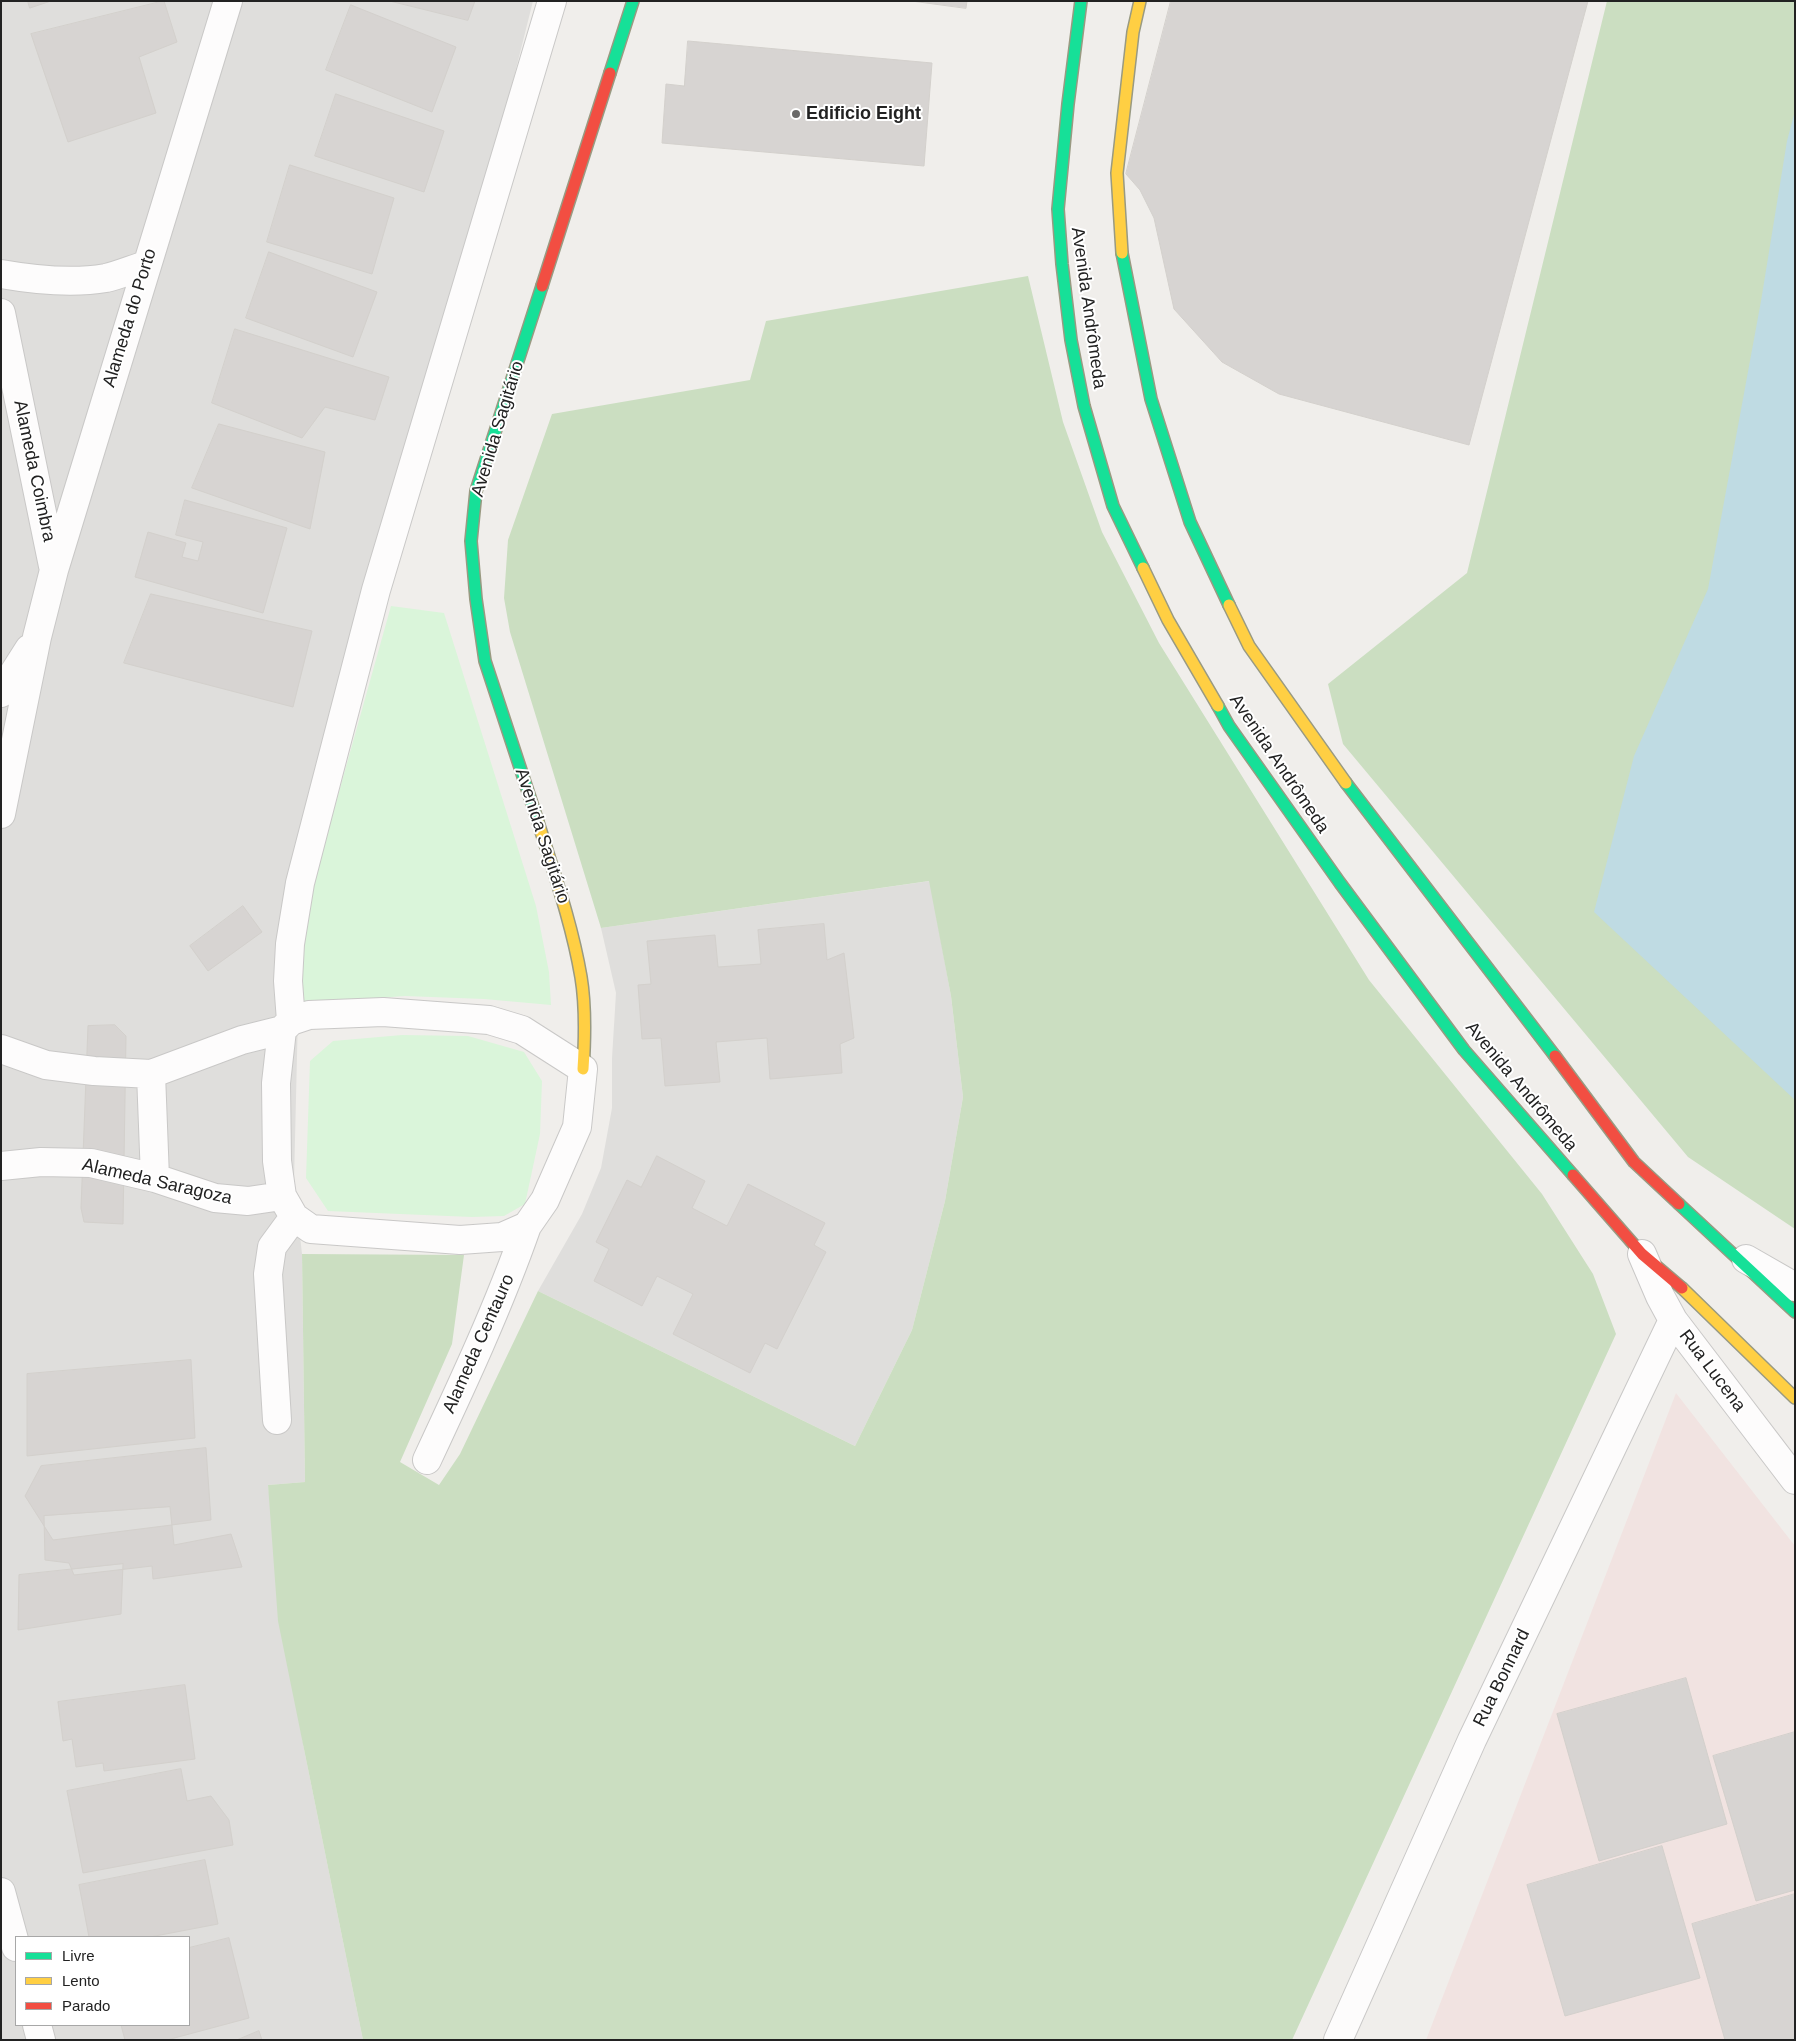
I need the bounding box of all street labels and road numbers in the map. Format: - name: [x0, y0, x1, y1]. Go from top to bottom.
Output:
- street label: Avenida Andrômeda: [1066, 226, 1110, 390]
- street label: Alameda do Porto: [99, 246, 161, 390]
- street label: Avenida Sagitário: [467, 359, 529, 499]
- street label: Alameda Coimbra: [8, 398, 60, 544]
- street label: Avenida Andrômeda: [1225, 690, 1333, 838]
- street label: Avenida Sagitário: [510, 766, 574, 906]
- street label: Avenida Andrômeda: [1460, 1018, 1582, 1156]
- street label: Alameda Saragoza: [80, 1154, 234, 1210]
- street label: Alameda Centauro: [439, 1271, 519, 1417]
- street label: Rua Lucena: [1674, 1326, 1750, 1416]
- street label: Rua Bonnard: [1469, 1626, 1535, 1730]

